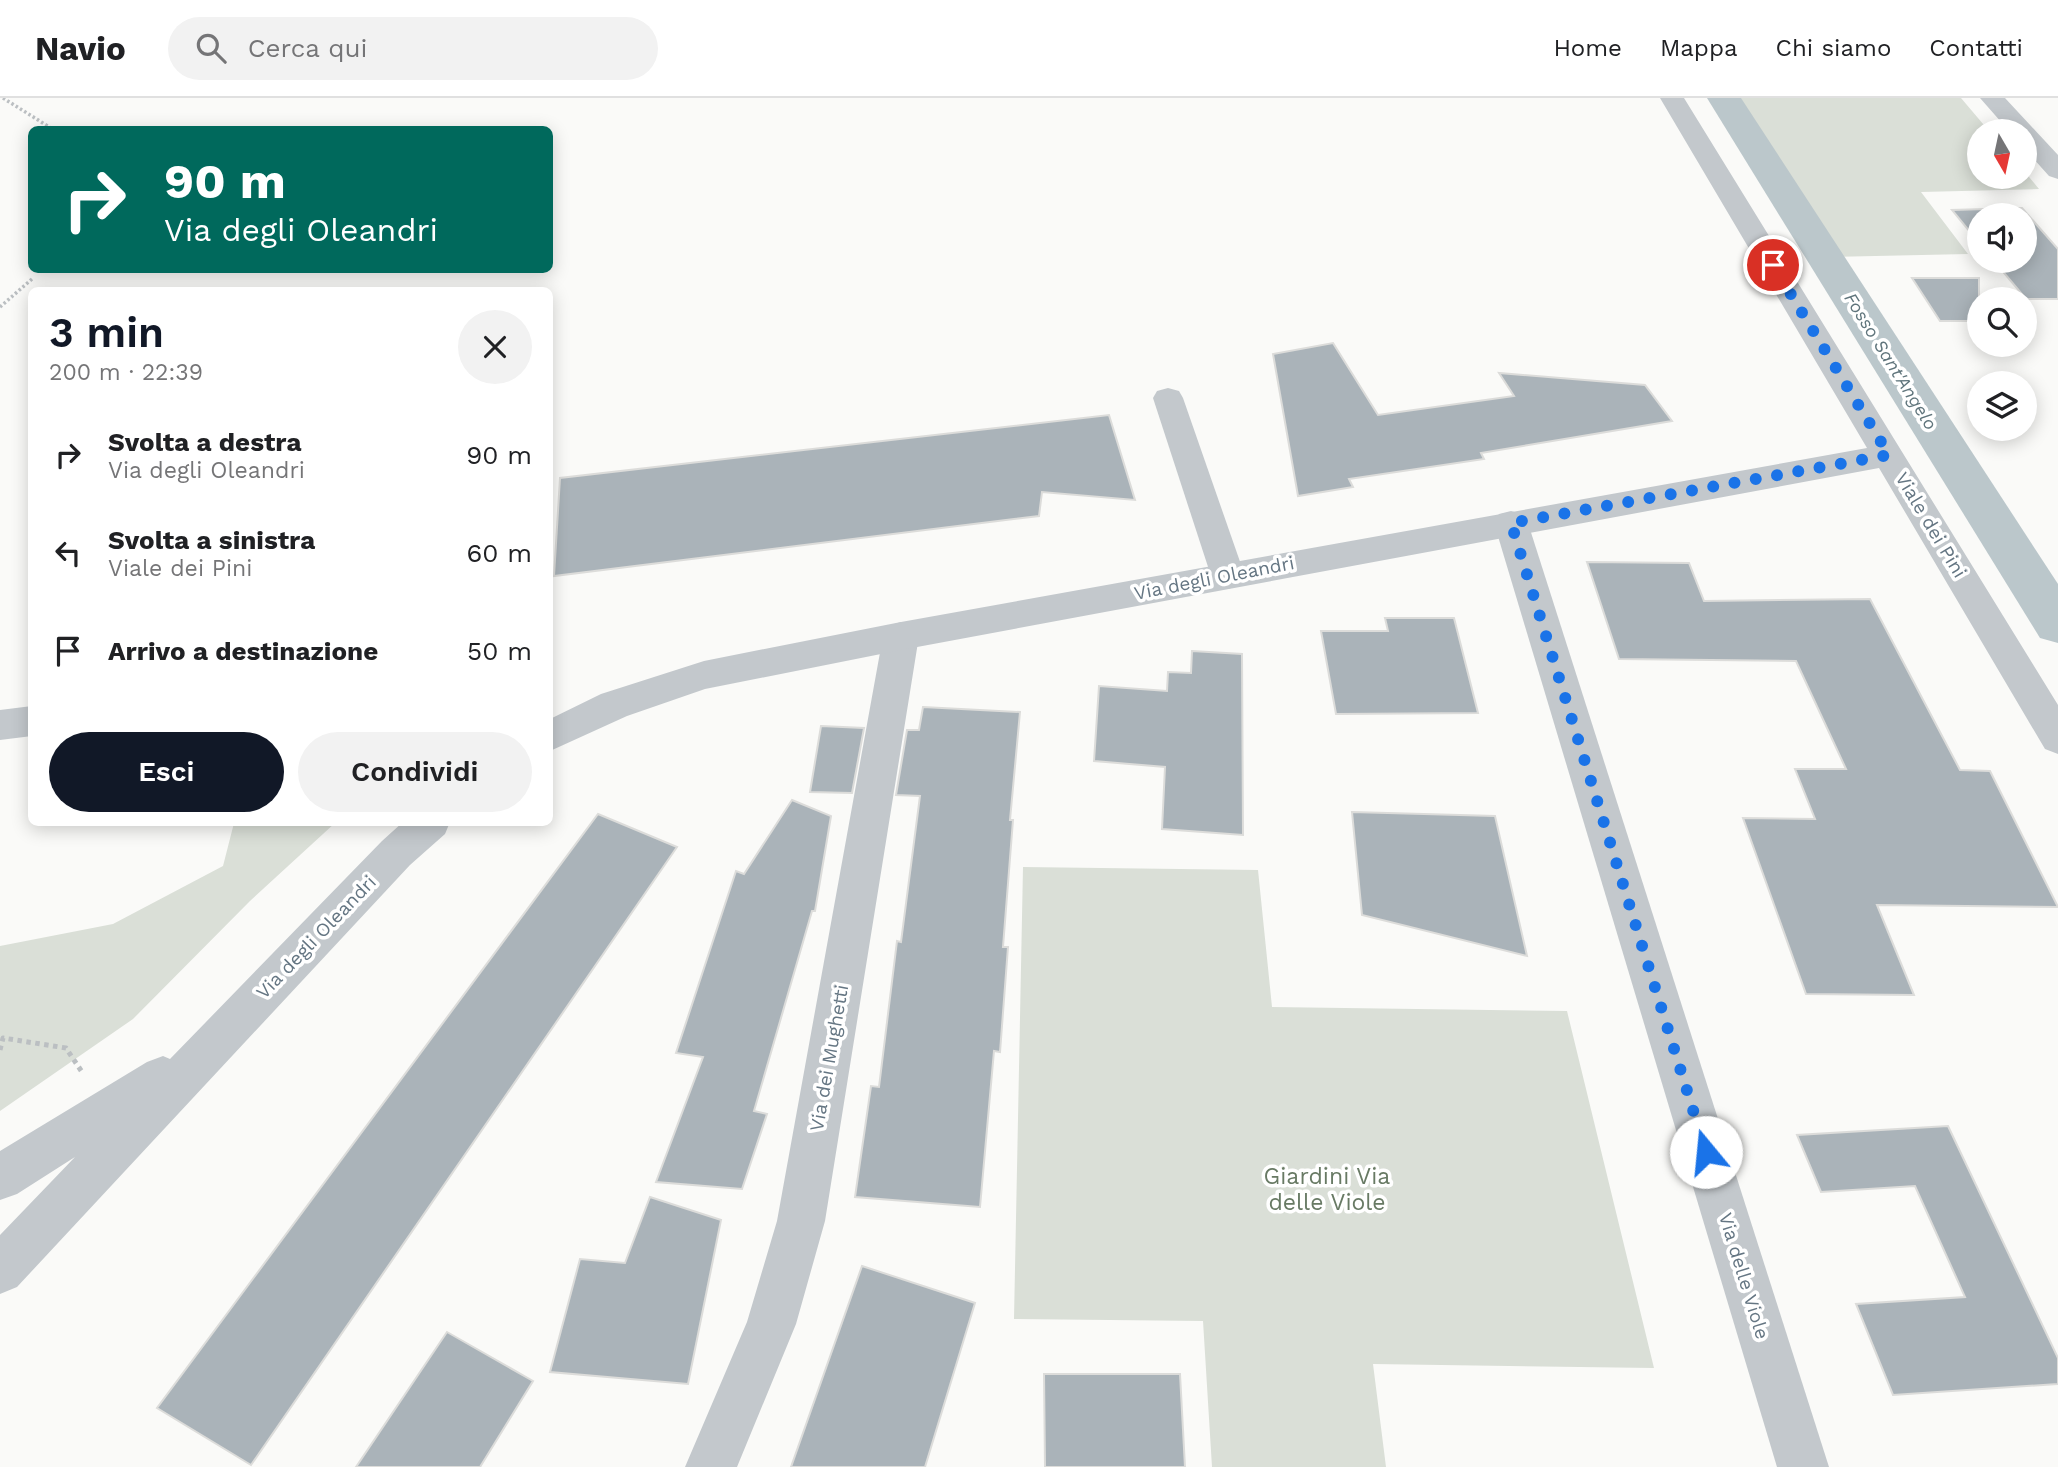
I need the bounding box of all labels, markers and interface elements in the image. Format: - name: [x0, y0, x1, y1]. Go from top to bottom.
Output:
- search box: [168, 17, 658, 80]
- text: Navio: [35, 29, 126, 68]
- icon: search: [192, 29, 230, 67]
- text: Cerca qui: [248, 33, 368, 63]
- text: Home: [1553, 34, 1622, 62]
- text: Mappa: [1660, 34, 1738, 62]
- text: Chi siamo: [1776, 34, 1891, 62]
- text: Contatti: [1929, 34, 2023, 62]
- north arrow: [1967, 119, 2037, 189]
- map controls: [1967, 119, 2037, 441]
- text: 90 m: [164, 152, 286, 210]
- icon: right: [49, 154, 140, 245]
- button: sound: [1967, 203, 2037, 273]
- text: Via degli Oleandri: [164, 211, 438, 249]
- pin: [1743, 235, 1803, 295]
- icon: arrive: [1754, 246, 1792, 284]
- button: search: [1967, 287, 2037, 357]
- water label: Fosso Sant'Angelo: [1840, 288, 1942, 434]
- text: 3 min: [49, 308, 164, 357]
- button: close: [458, 310, 532, 384]
- text: 200 m · 22:39: [49, 359, 203, 386]
- button: layers: [1967, 371, 2037, 441]
- text: Svolta a destra: [108, 427, 301, 457]
- icon: right: [49, 436, 87, 474]
- text: 90 m: [466, 440, 532, 470]
- text: Via degli Oleandri: [108, 457, 305, 484]
- street label: Viale dei Pini: [1890, 468, 1972, 582]
- text: Svolta a sinistra: [108, 525, 315, 555]
- icon: left: [49, 534, 87, 572]
- text: 60 m: [466, 538, 532, 568]
- street label: Via degli Oleandri: [1132, 551, 1296, 605]
- text: Viale dei Pini: [108, 555, 252, 582]
- icon: arrive: [49, 632, 87, 670]
- text: Arrivo a destinazione: [108, 636, 378, 666]
- text: 50 m: [467, 636, 532, 666]
- button: Esci: [49, 732, 284, 812]
- button: Condividi: [298, 732, 532, 812]
- street label: Via degli Oleandri: [251, 870, 381, 1004]
- street label: Via dei Mughetti: [805, 983, 853, 1133]
- position arrow: [1669, 1115, 1743, 1189]
- park label: Giardini Via delle Viole: [1264, 1163, 1390, 1216]
- street label: Via delle Viole: [1714, 1210, 1774, 1342]

